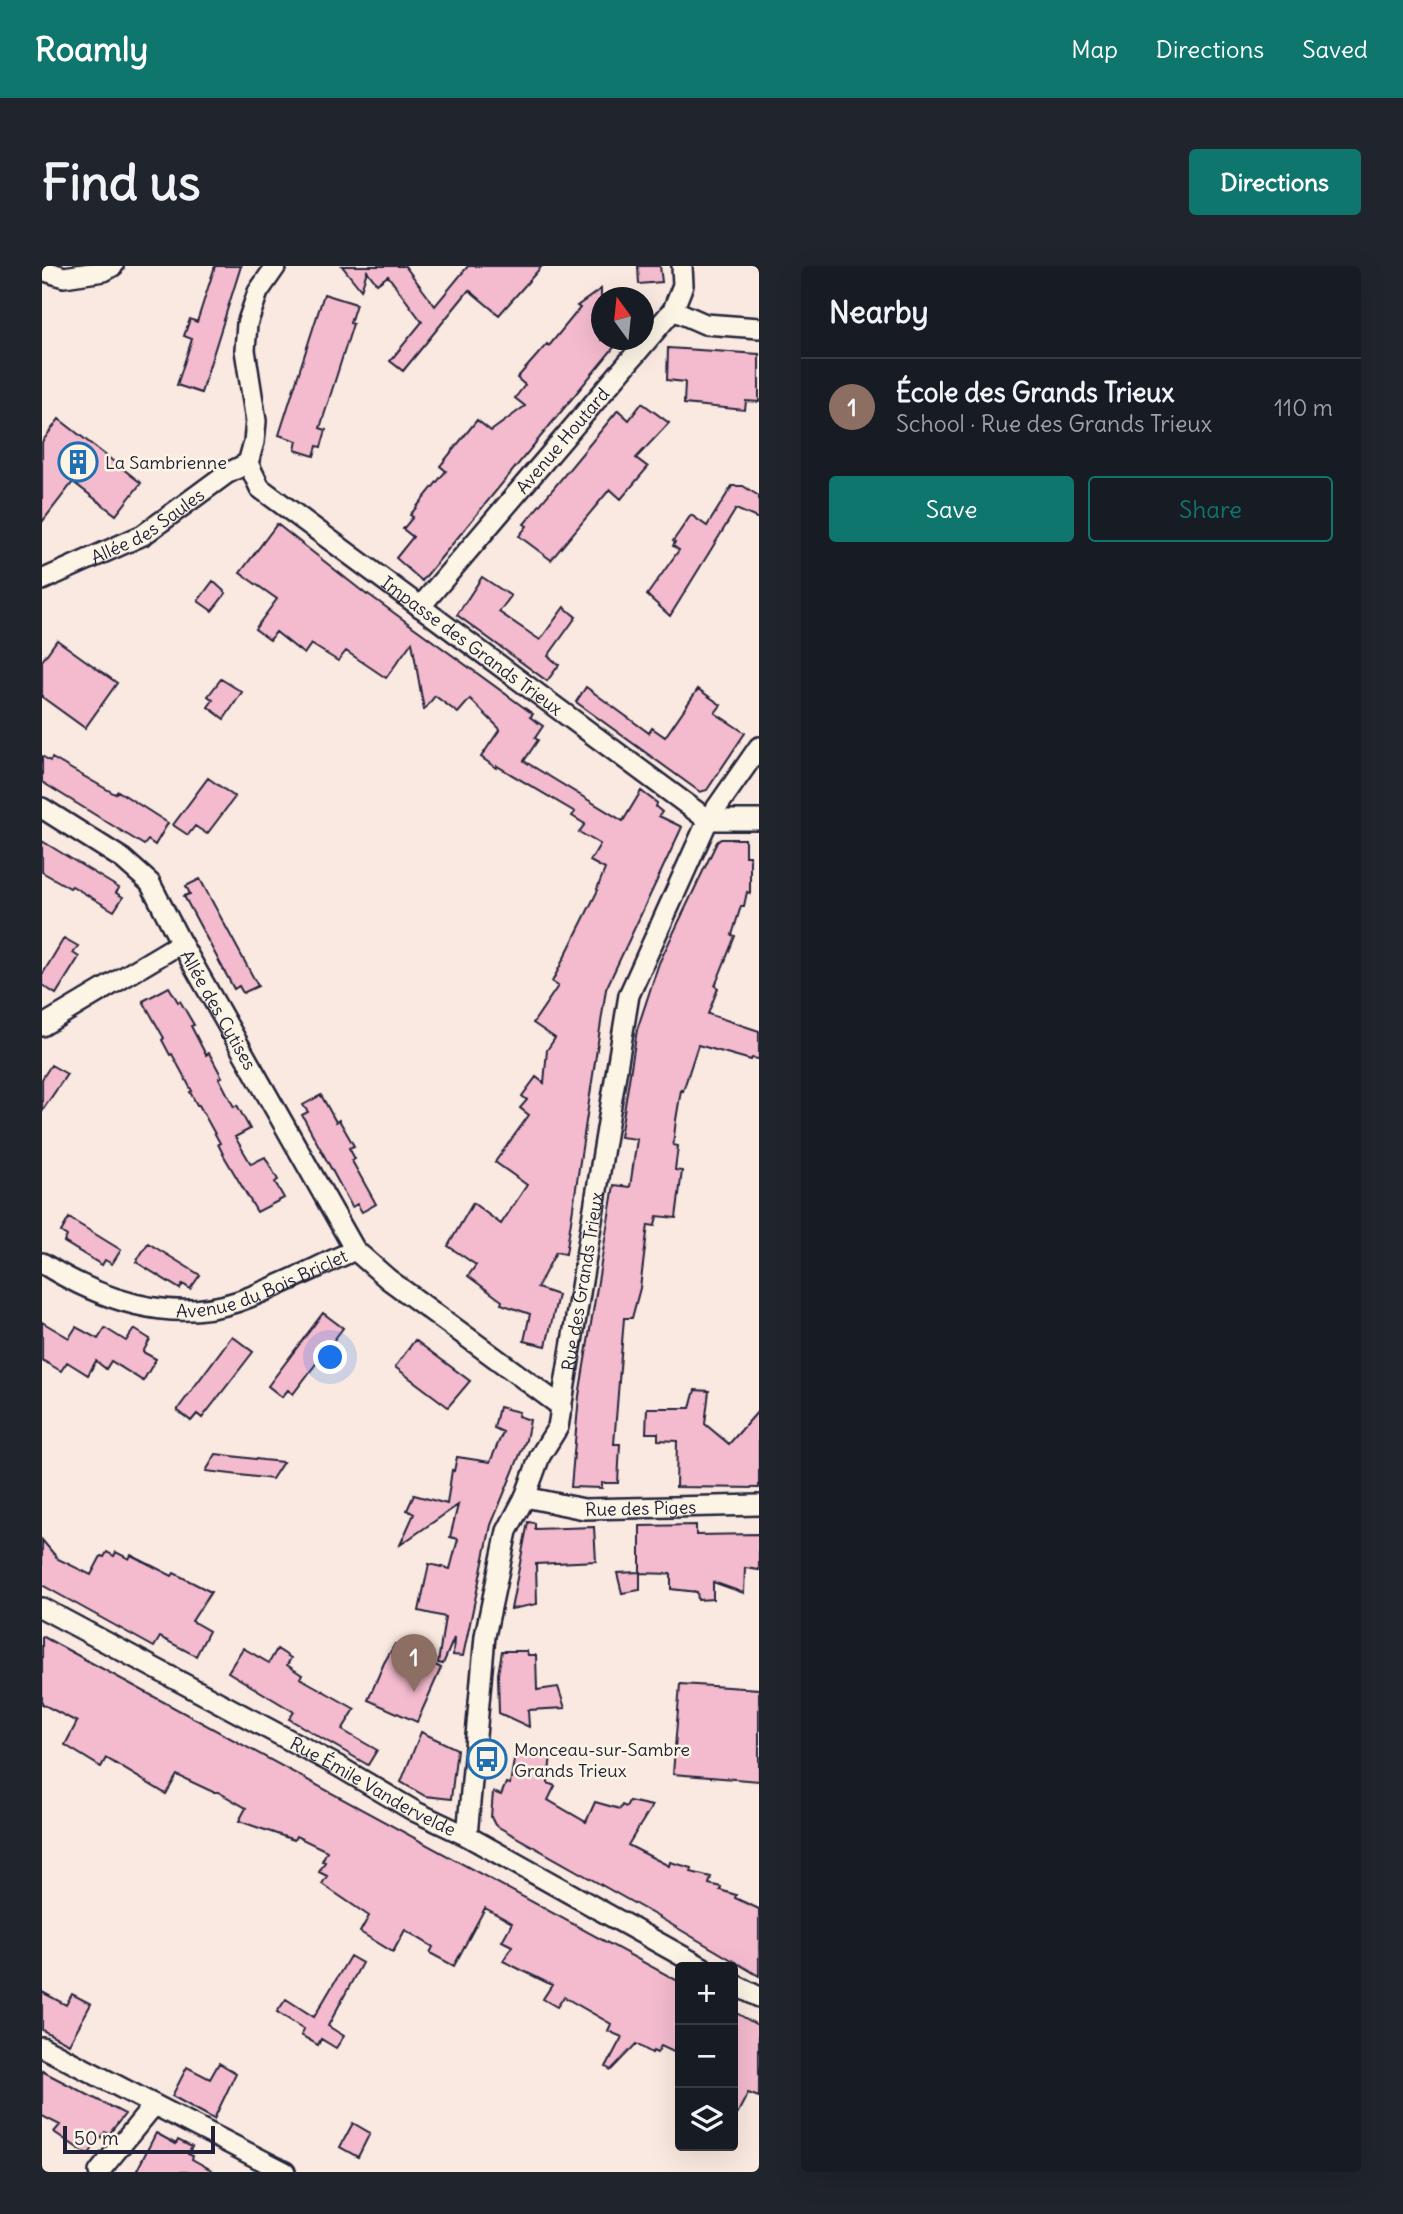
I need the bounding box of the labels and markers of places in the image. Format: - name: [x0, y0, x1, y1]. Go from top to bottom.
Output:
- building icon: La Sambrienne: [57, 441, 99, 483]
- place label: La Sambrienne: [105, 451, 227, 474]
- pin: 1: [391, 1634, 437, 1692]
- bus stop icon: Monceau-sur-Sambre Grands Trieux: [466, 1738, 508, 1780]
- place label: Monceau-sur-Sambre Grands Trieux: [514, 1738, 690, 1782]

